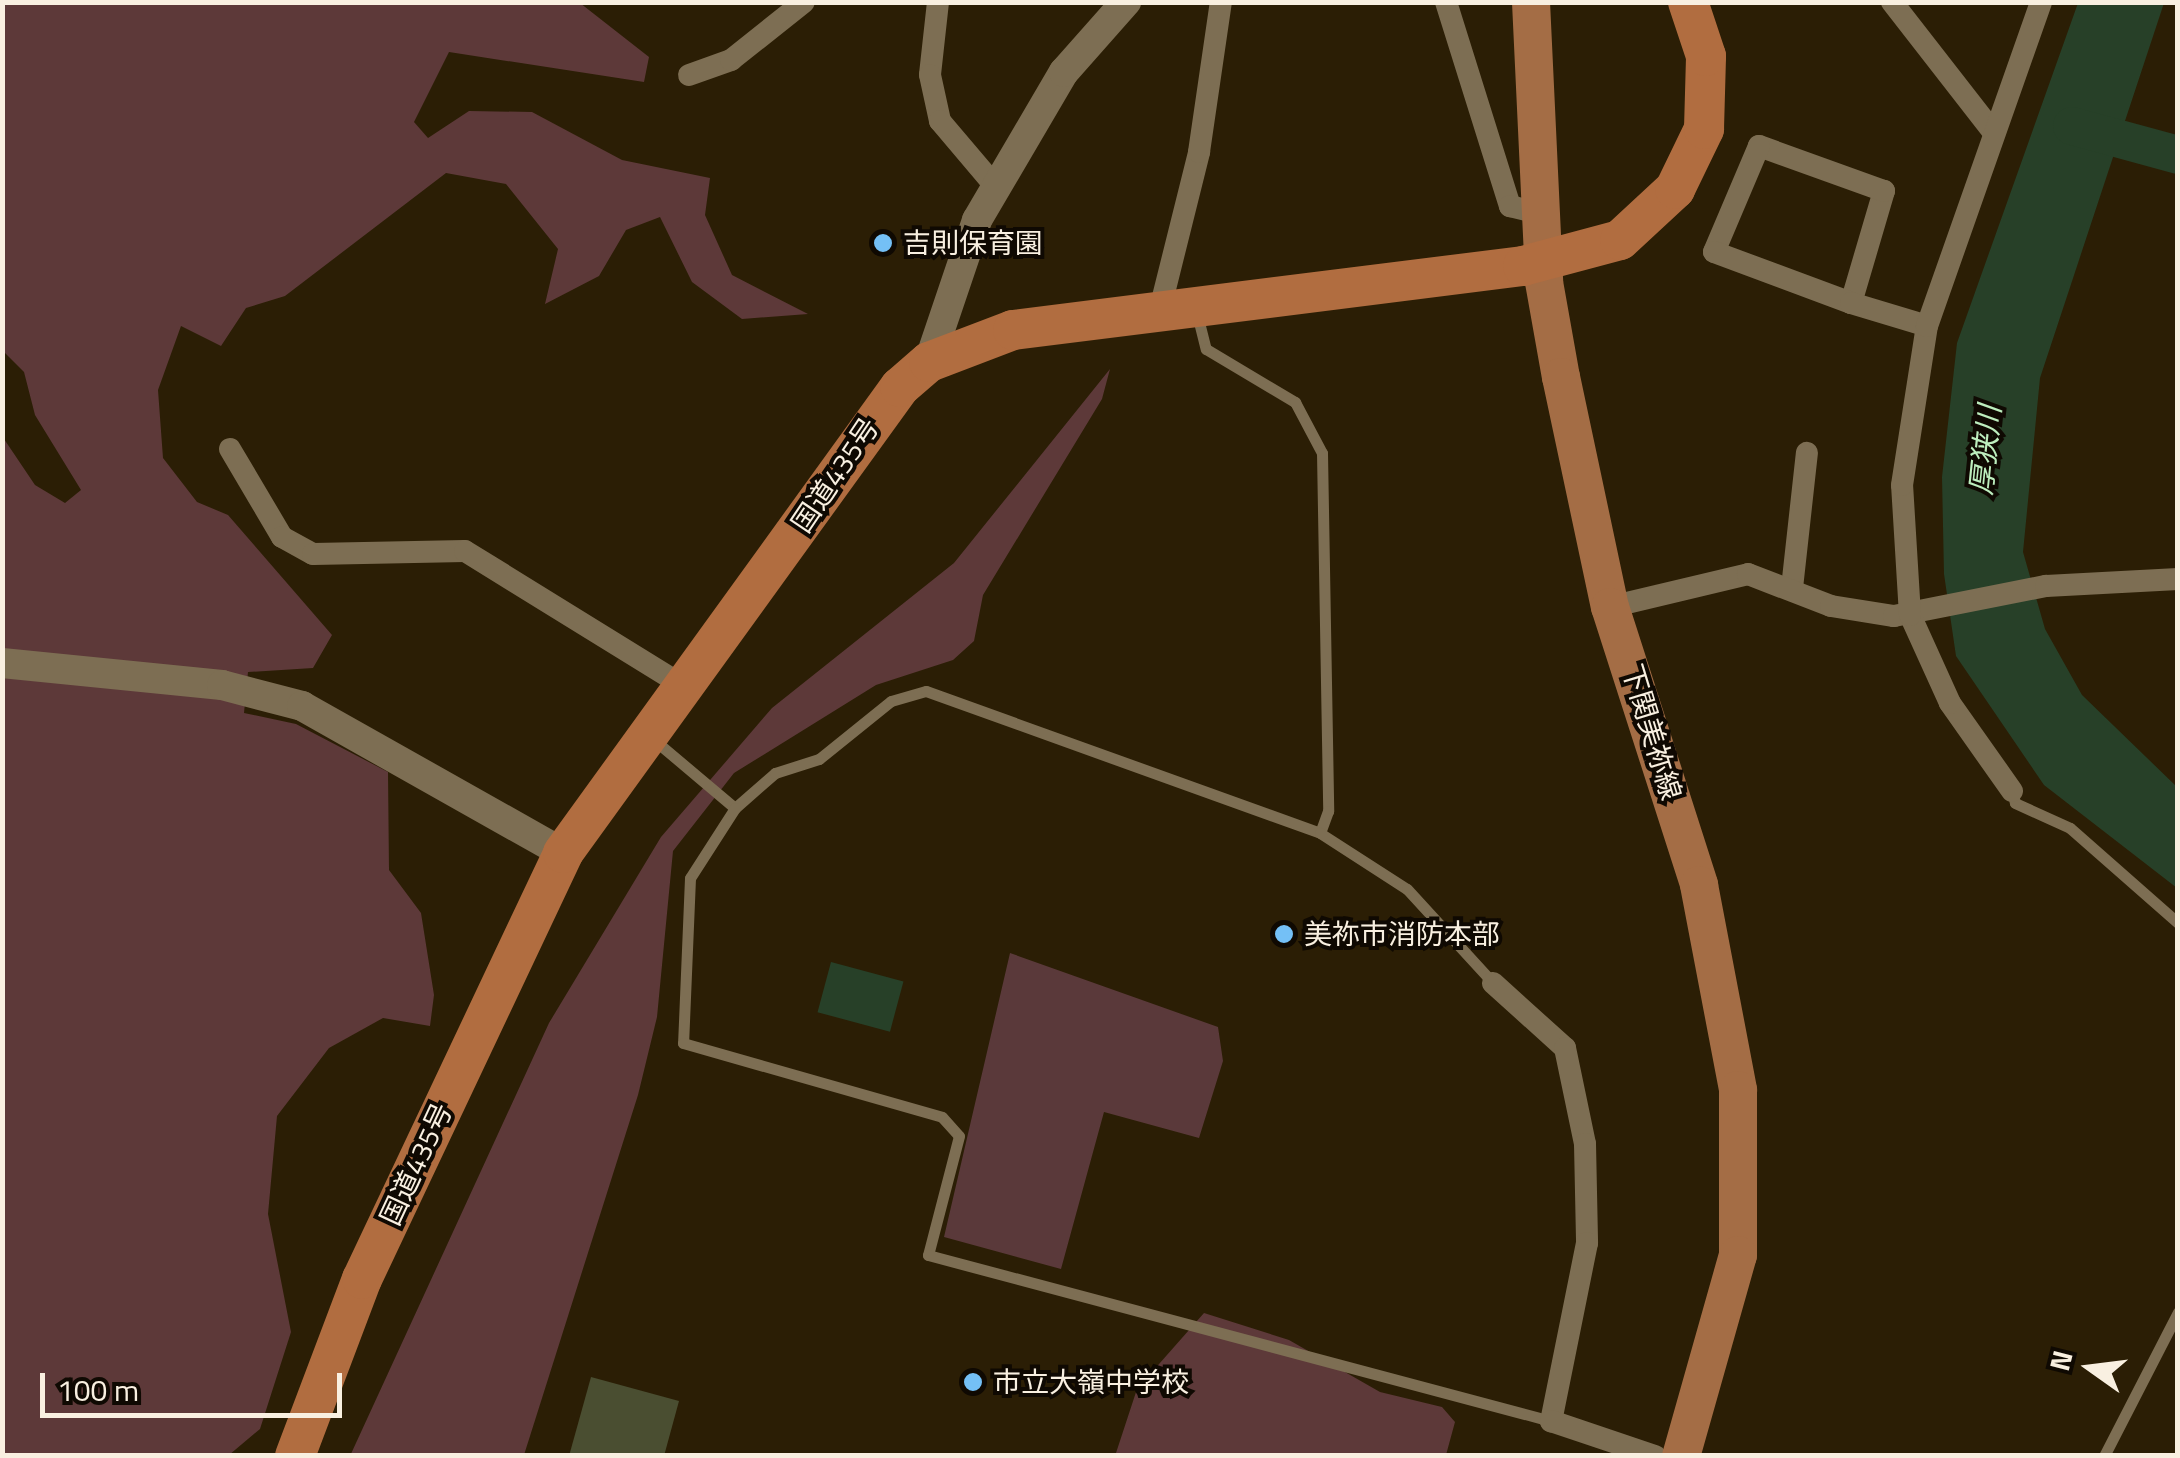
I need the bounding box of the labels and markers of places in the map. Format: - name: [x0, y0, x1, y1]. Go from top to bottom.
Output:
- place label: 吉則保育園: [903, 226, 1043, 260]
- marker: 吉則保育園: [872, 232, 894, 254]
- place label: 美祢市消防本部: [1304, 917, 1500, 951]
- marker: 美祢市消防本部: [1273, 923, 1295, 945]
- place label: 市立大嶺中学校: [993, 1365, 1189, 1399]
- marker: 市立大嶺中学校: [962, 1371, 984, 1393]

